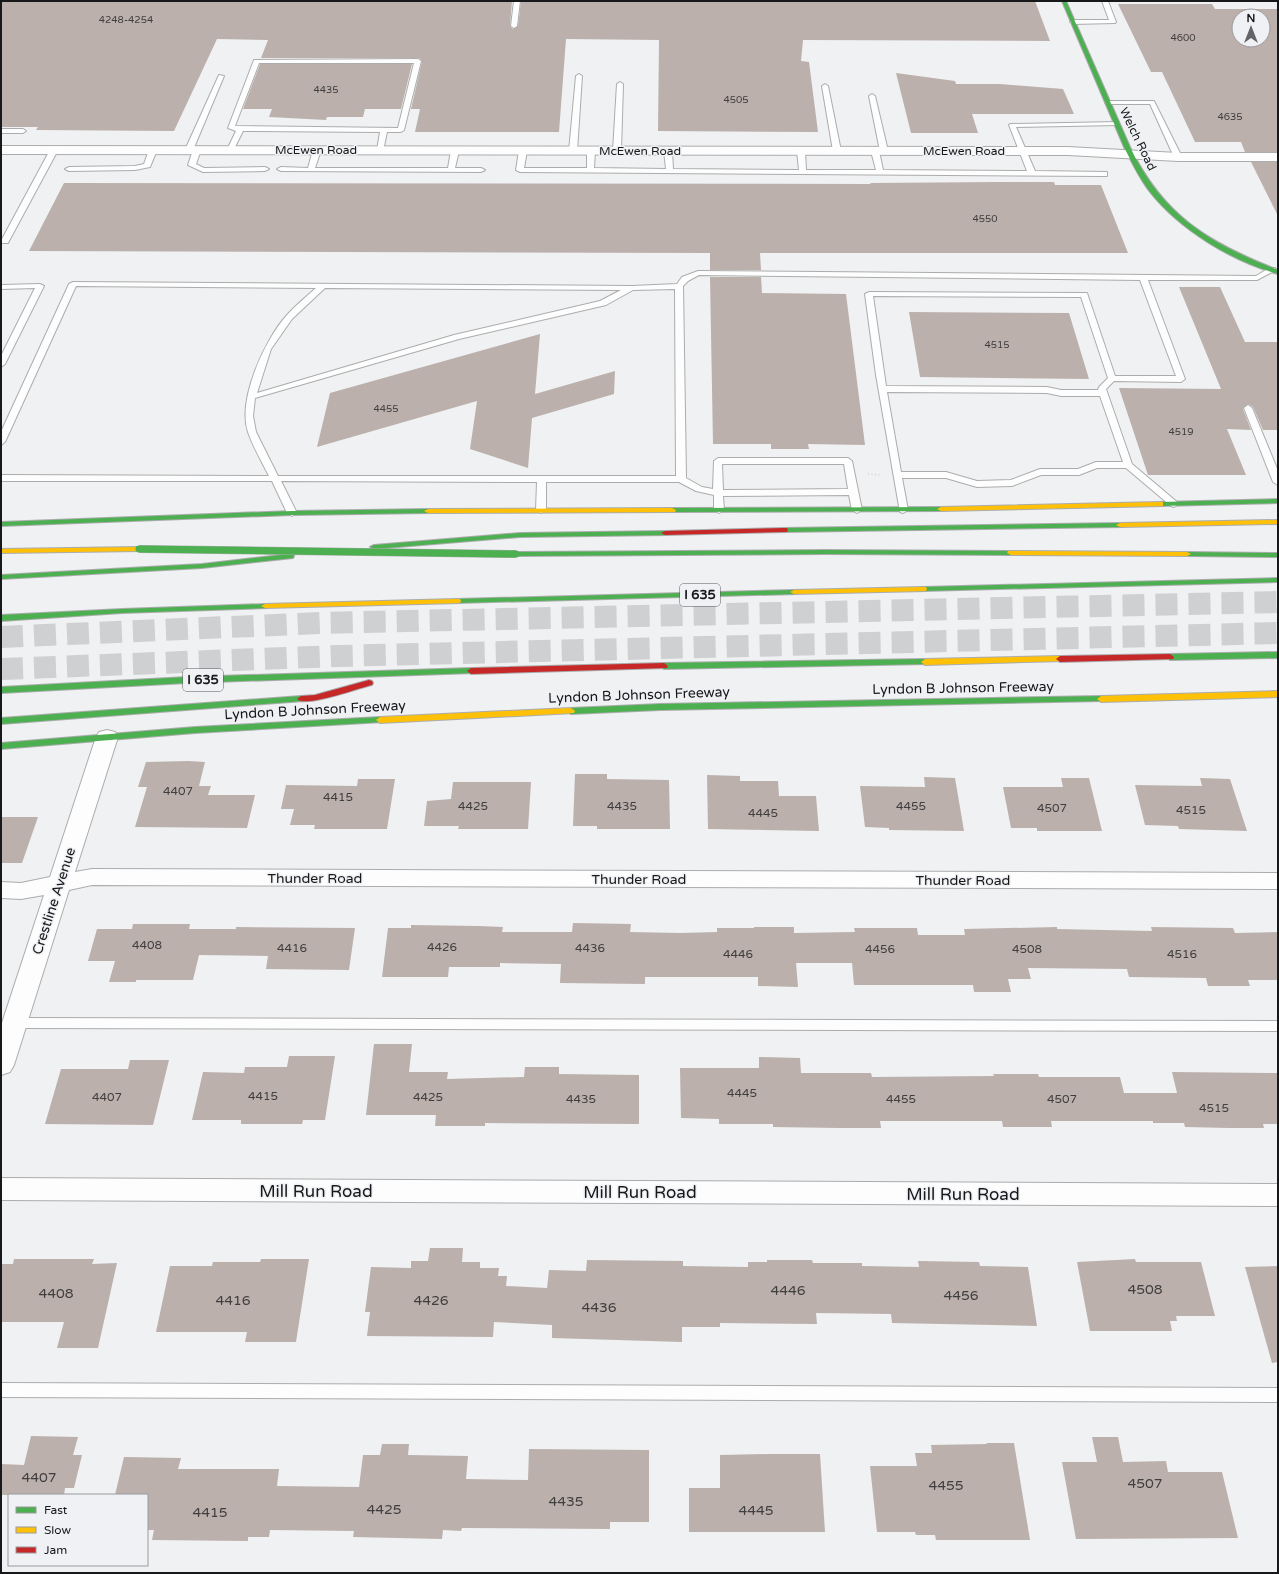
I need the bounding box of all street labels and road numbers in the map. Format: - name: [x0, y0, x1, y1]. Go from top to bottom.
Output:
- street label: Welch Road: [1117, 105, 1159, 173]
- street label: McEwen Road: [275, 143, 357, 157]
- street label: McEwen Road: [599, 144, 681, 158]
- street label: McEwen Road: [923, 144, 1005, 158]
- road number: I 635: [680, 584, 720, 606]
- road number: I 635: [183, 669, 223, 691]
- street label: Lyndon B Johnson Freeway: [872, 678, 1055, 698]
- street label: Lyndon B Johnson Freeway: [548, 683, 731, 707]
- street label: Lyndon B Johnson Freeway: [224, 697, 407, 723]
- street label: Crestline Avenue: [29, 845, 79, 957]
- street label: Thunder Road: [268, 870, 362, 887]
- street label: Thunder Road: [592, 871, 686, 888]
- street label: Thunder Road: [916, 872, 1010, 889]
- street label: Mill Run Road: [259, 1181, 373, 1202]
- street label: Mill Run Road: [583, 1182, 697, 1203]
- street label: Mill Run Road: [906, 1184, 1020, 1205]

